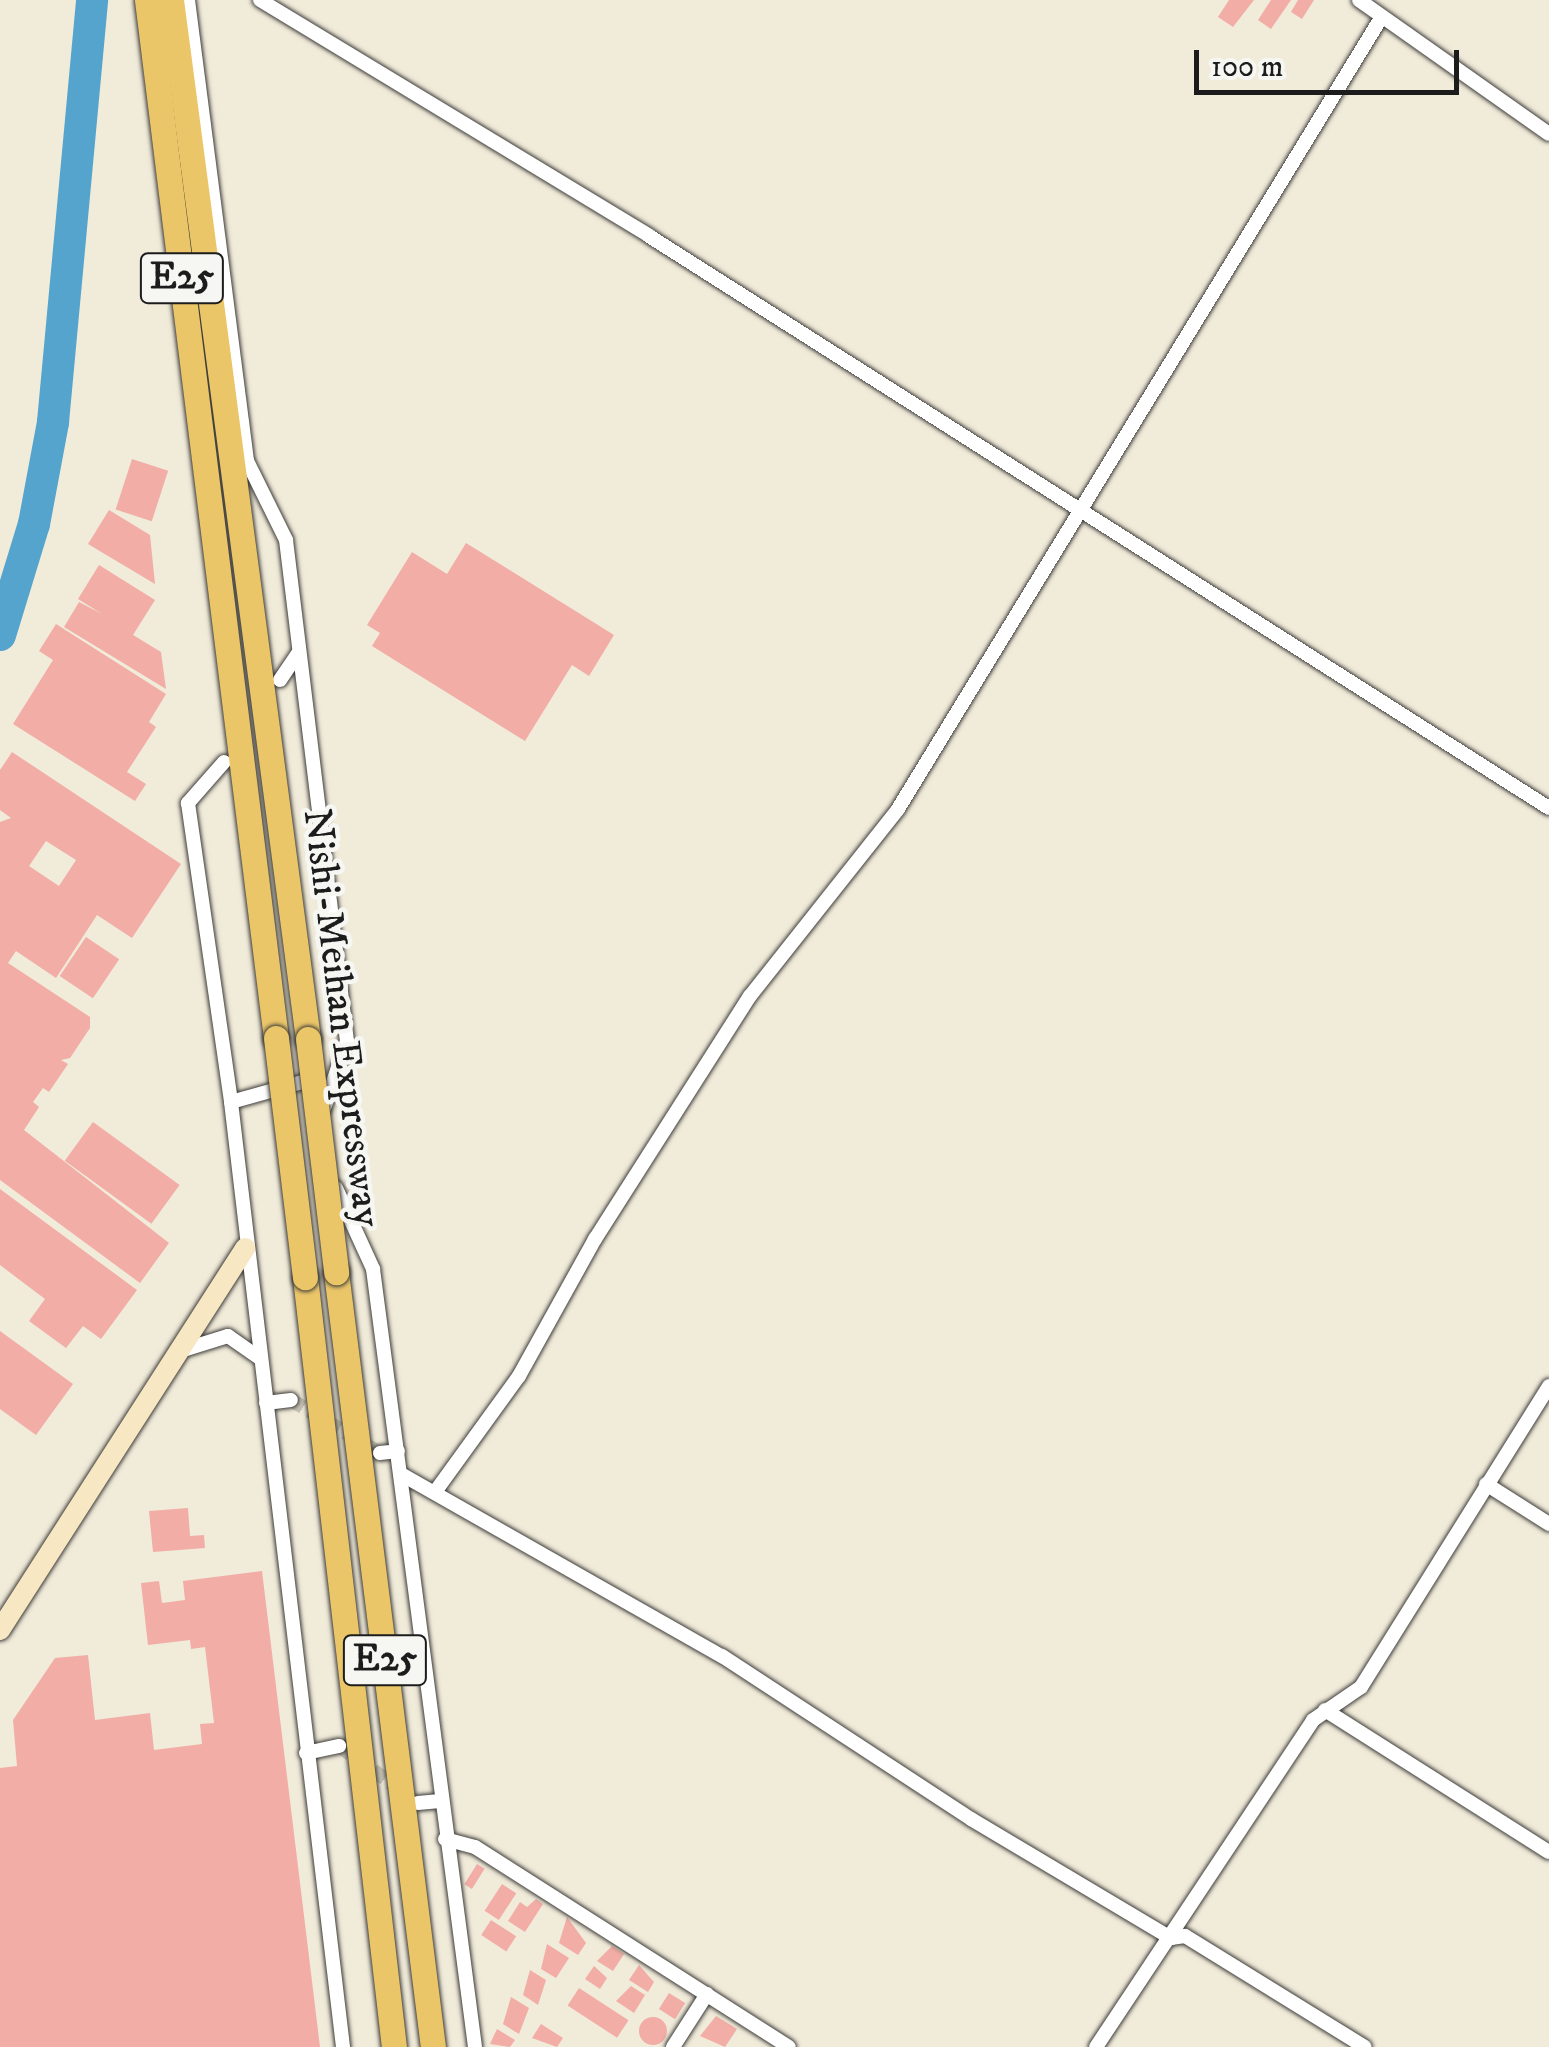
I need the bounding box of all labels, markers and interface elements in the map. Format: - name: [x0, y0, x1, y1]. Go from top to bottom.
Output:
- scale bar: [1199, 30, 1464, 92]
- text: 100 m: [1211, 49, 1283, 86]
- road number: E25: [140, 245, 224, 311]
- street label: Nishi-Meihan Expressway: [292, 806, 390, 1230]
- road number: E25: [342, 1627, 428, 1693]

